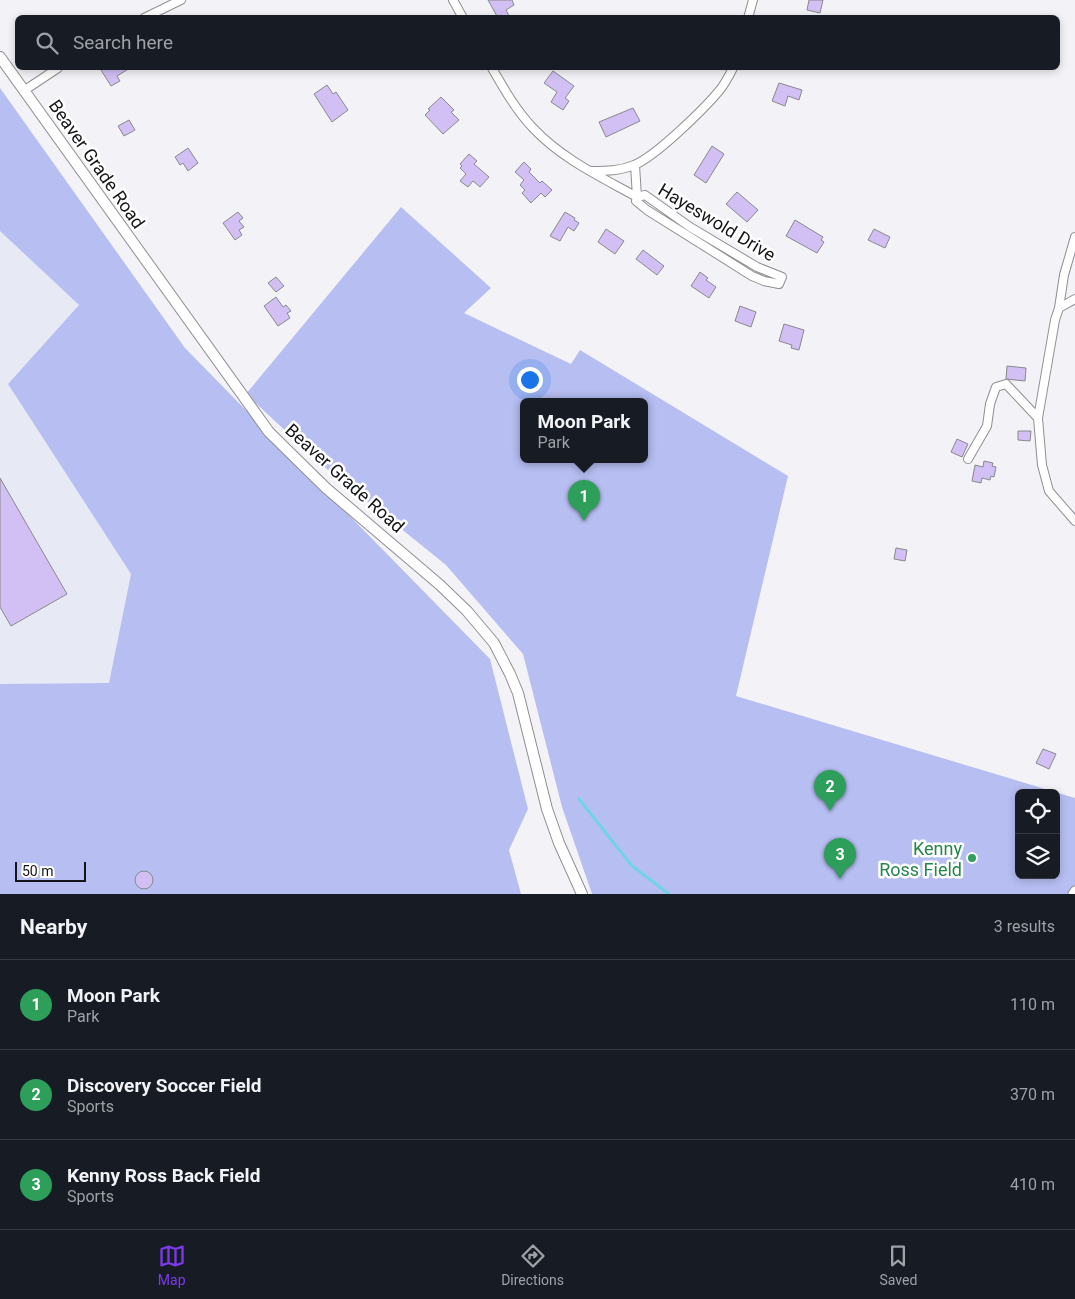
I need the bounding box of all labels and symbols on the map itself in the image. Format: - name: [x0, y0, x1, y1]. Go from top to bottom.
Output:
- street label: Beaver Grade Road: [45, 96, 149, 232]
- street label: Hayeswold Drive: [655, 179, 779, 265]
- your location: [517, 367, 543, 393]
- street label: Beaver Grade Road: [281, 419, 409, 537]
- pin: 1: [568, 480, 600, 521]
- pin: 2: [814, 770, 846, 811]
- pin: 3: [824, 838, 856, 879]
- place label: Kenny Ross Field: [879, 838, 962, 880]
- marker: Kenny Ross Field: [966, 852, 978, 864]
- scale bar: [15, 859, 86, 882]

